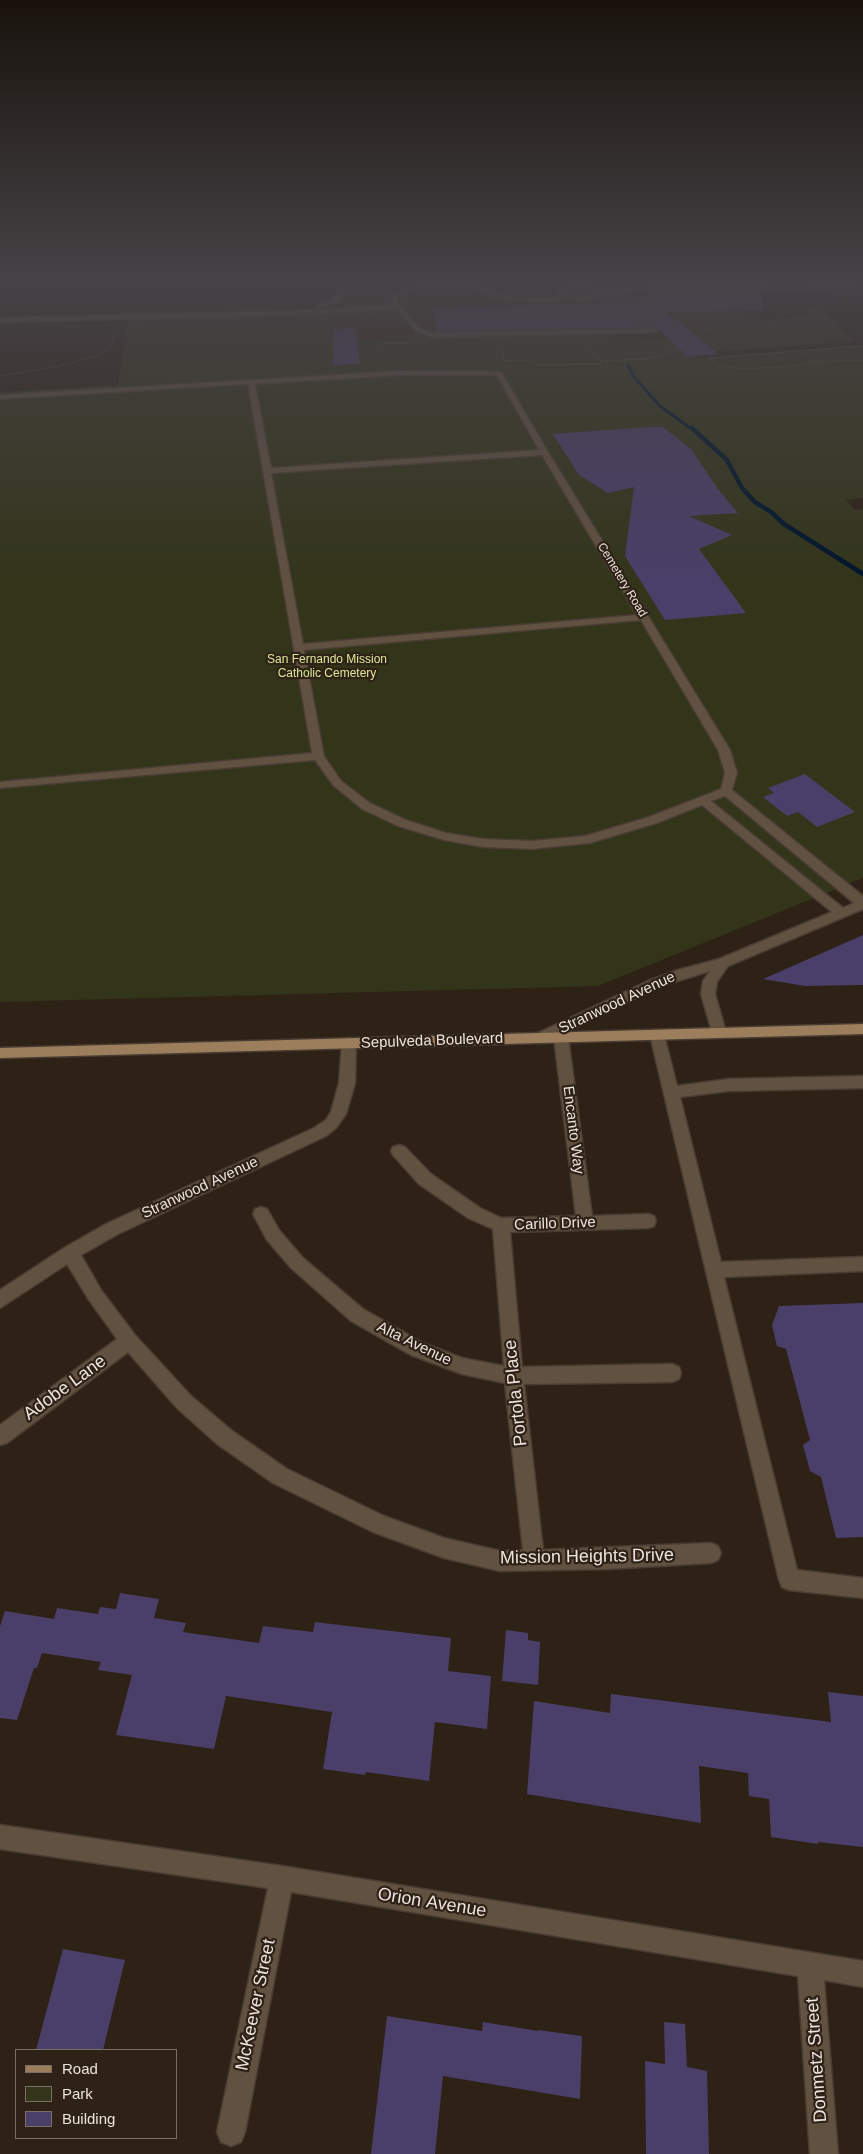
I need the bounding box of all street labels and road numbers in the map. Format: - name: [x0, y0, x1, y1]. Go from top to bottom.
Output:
- street label: Cemetery Road: [594, 540, 650, 620]
- street label: Stranwood Avenue: [556, 968, 678, 1038]
- street label: Sepulveda Boulevard: [360, 1030, 504, 1052]
- street label: Encanto Way: [559, 1085, 587, 1175]
- street label: Stranwood Avenue: [139, 1153, 261, 1223]
- street label: Carillo Drive: [514, 1214, 596, 1234]
- street label: Alta Avenue: [374, 1318, 454, 1370]
- street label: Portola Place: [500, 1339, 532, 1447]
- street label: Adobe Lane: [19, 1351, 111, 1425]
- street label: Mission Heights Drive: [500, 1545, 674, 1569]
- street label: Orion Avenue: [376, 1884, 488, 1922]
- street label: McKeever Street: [232, 1937, 280, 2073]
- street label: Donmetz Street: [802, 1997, 832, 2123]

